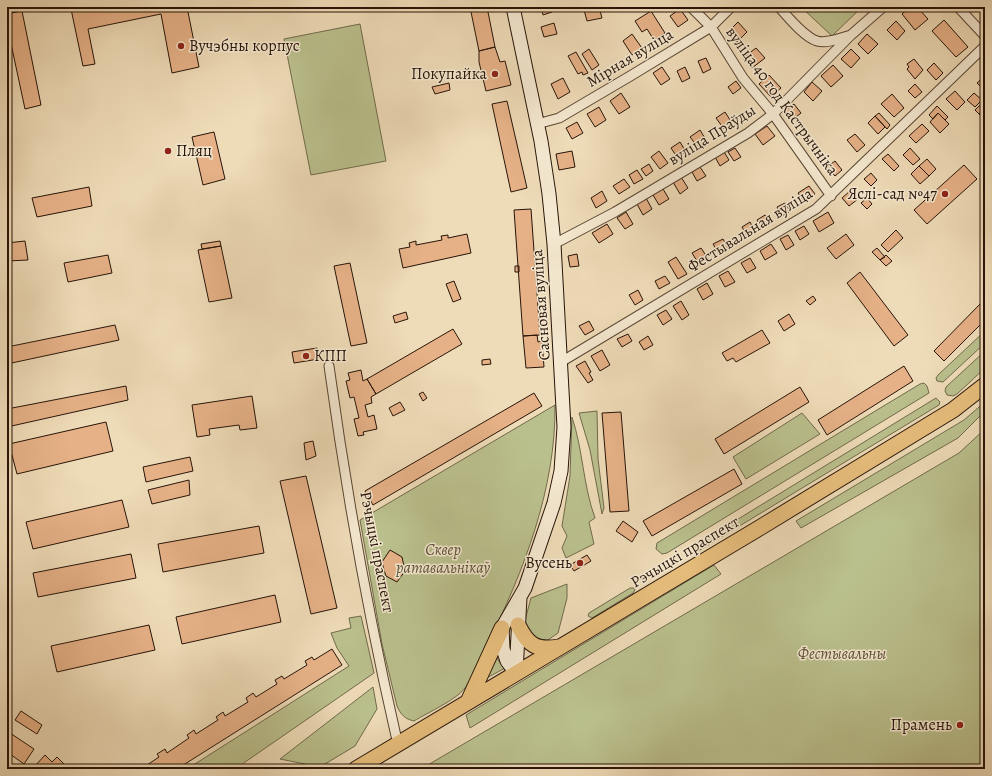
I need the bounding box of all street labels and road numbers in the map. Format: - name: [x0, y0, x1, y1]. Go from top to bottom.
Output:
- street label: вуліца 40 год Кастрычніка: [721, 22, 844, 180]
- street label: Мірная вуліца: [583, 23, 678, 93]
- street label: вуліца Праўды: [664, 99, 760, 171]
- street label: Фестывальная вуліца: [683, 182, 818, 278]
- street label: Сасновая вуліца: [526, 248, 556, 361]
- street label: Рэчыцкі праспект: [354, 490, 400, 614]
- street label: Рэчыцкі праспект: [627, 511, 743, 593]

